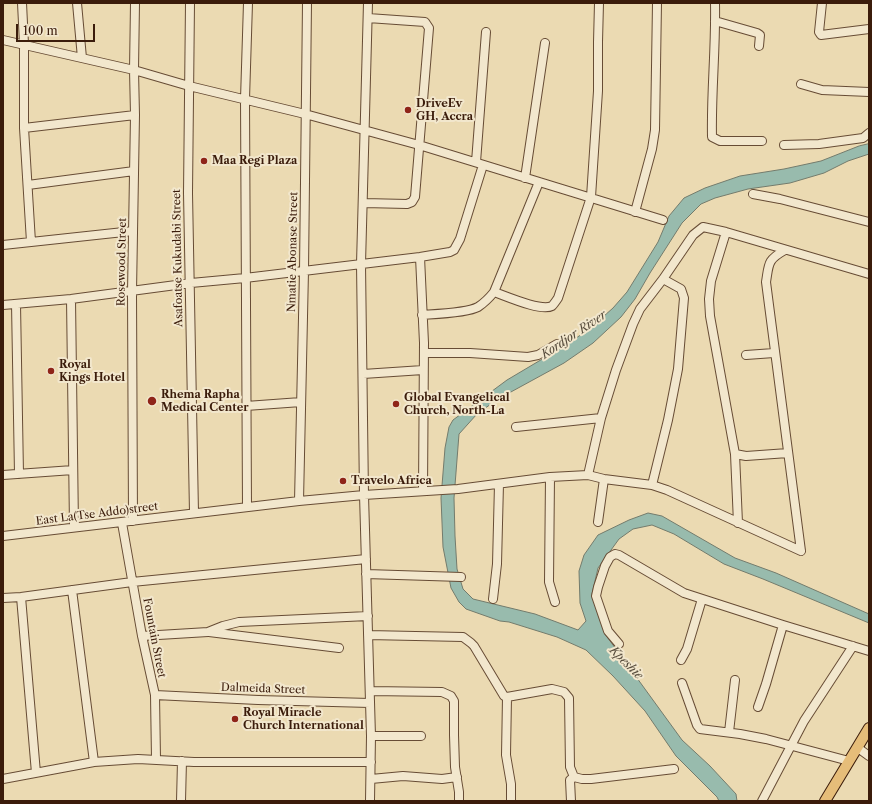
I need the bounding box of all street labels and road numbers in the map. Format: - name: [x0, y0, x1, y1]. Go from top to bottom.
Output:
- street label: Asafoatse Kukudabi Street: [170, 189, 186, 327]
- street label: Nmatie Abonase Street: [285, 192, 301, 312]
- street label: Rosewood Street: [115, 218, 129, 306]
- street label: East La(Tse Addo)street: [35, 500, 159, 528]
- street label: Fountain Street: [140, 597, 168, 679]
- street label: Dalmeida Street: [221, 681, 305, 697]

